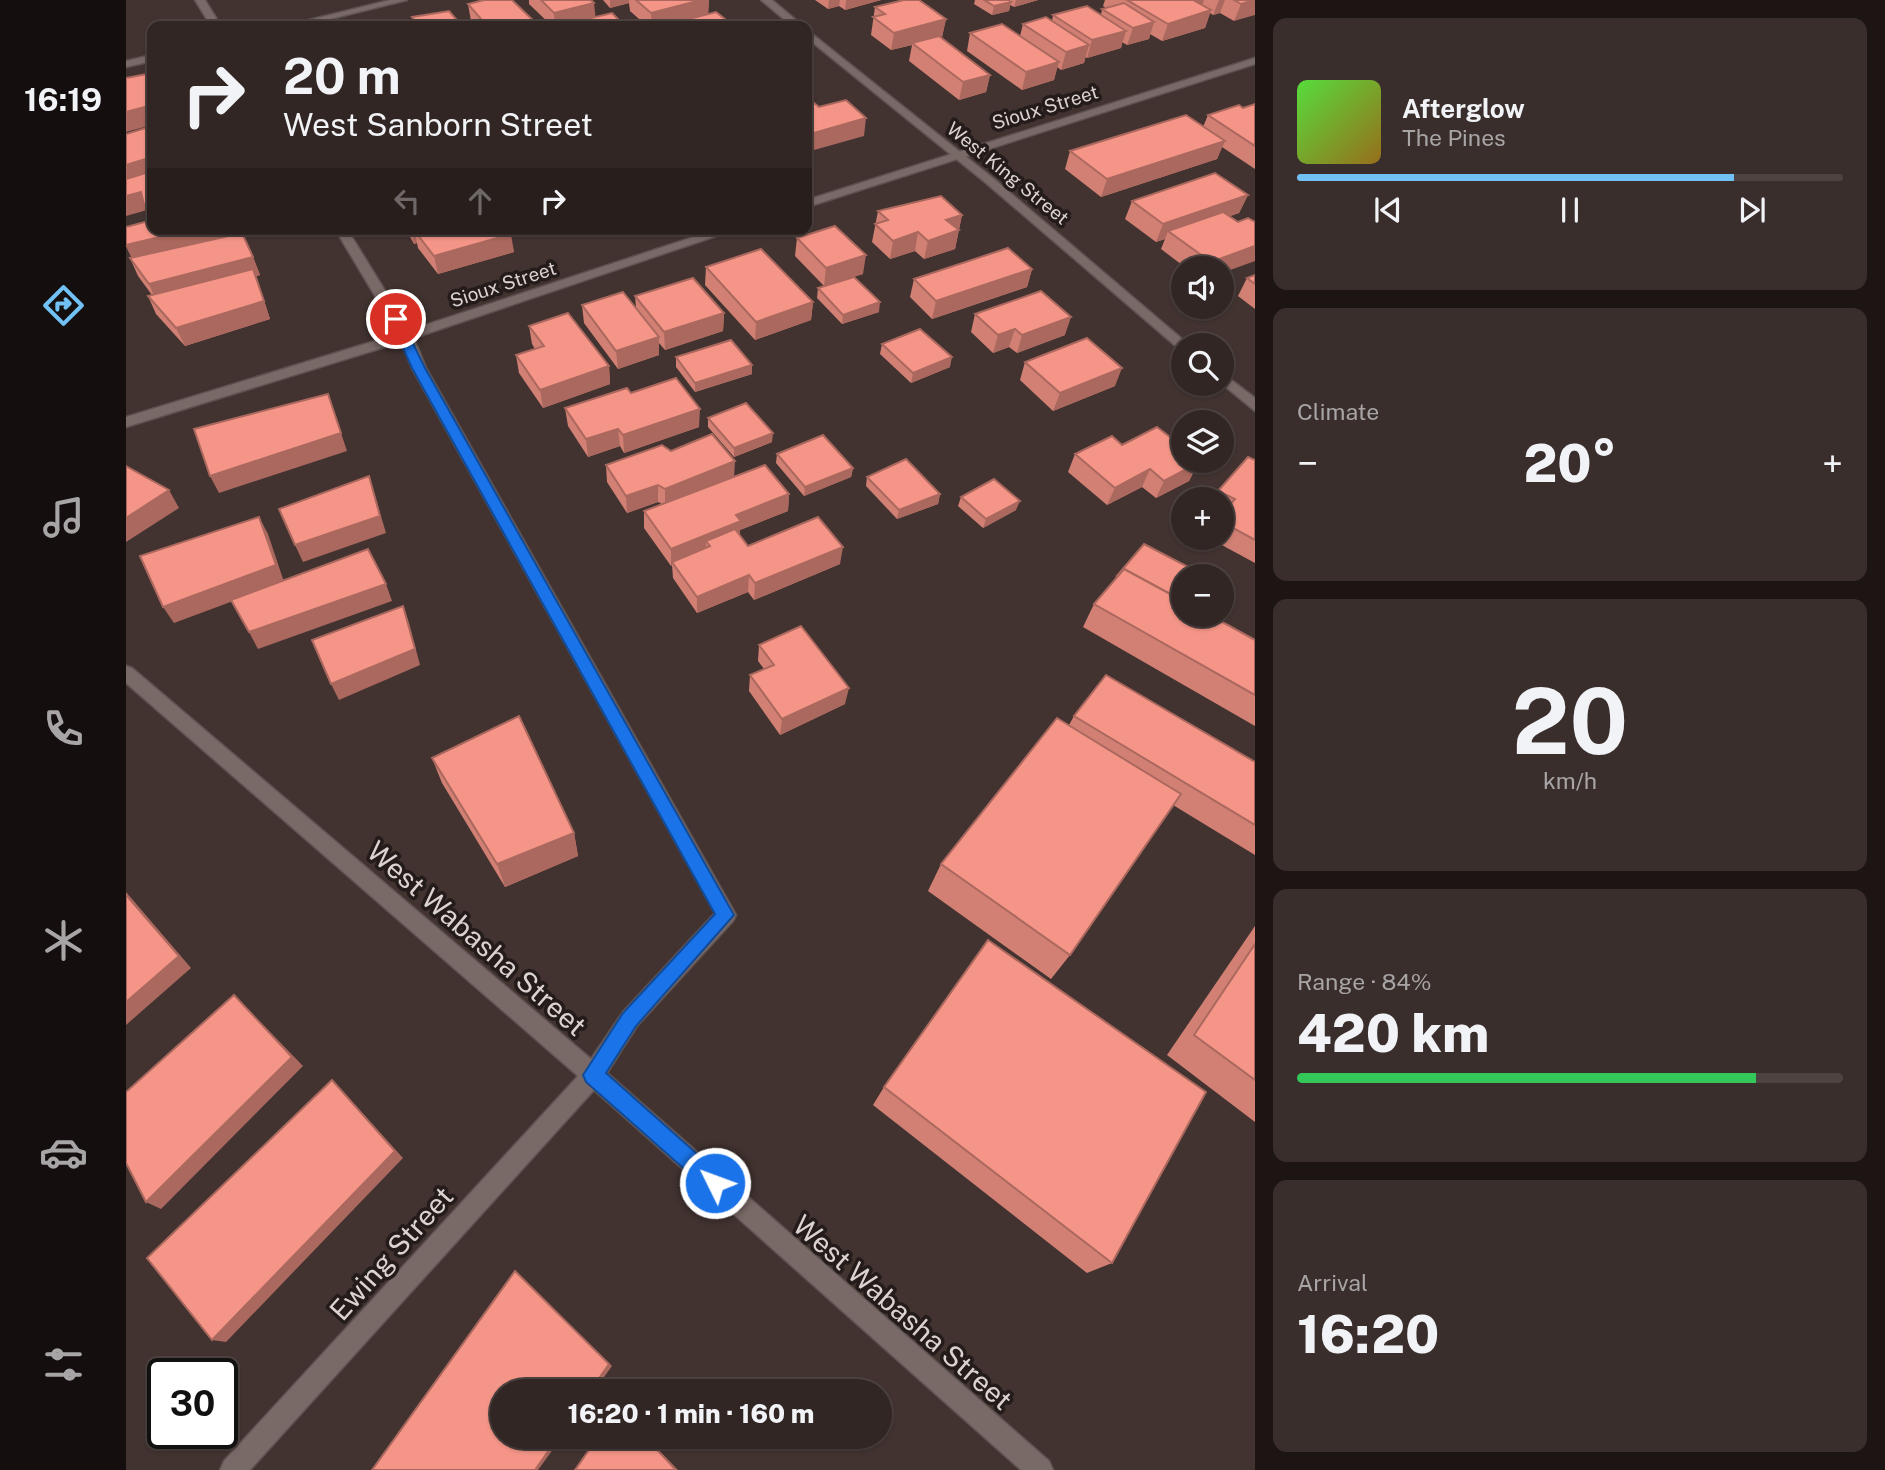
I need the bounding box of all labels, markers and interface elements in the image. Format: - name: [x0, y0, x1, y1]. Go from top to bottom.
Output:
- text: 20 m: [283, 47, 401, 105]
- icon: right: [168, 49, 259, 140]
- street label: Sioux Street: [989, 80, 1101, 134]
- text: 16:19: [24, 81, 102, 118]
- text: Afterglow: [1402, 93, 1525, 124]
- text: West Sanborn Street: [283, 106, 593, 143]
- street label: West King Street: [943, 117, 1073, 229]
- text: The Pines: [1402, 124, 1506, 151]
- icon: left: [388, 182, 426, 220]
- icon: ahead: [461, 182, 499, 220]
- icon: right: [534, 182, 572, 220]
- icon: previous: [1369, 191, 1407, 229]
- icon: pause: [1551, 191, 1589, 229]
- icon: next: [1733, 191, 1771, 229]
- map controls: [1171, 256, 1234, 627]
- button: sound: [1171, 256, 1234, 319]
- street label: Sioux Street: [447, 257, 559, 311]
- icon: directions: [39, 281, 88, 330]
- pin: [366, 289, 426, 349]
- icon: arrive: [377, 300, 415, 338]
- button: search: [1171, 333, 1234, 396]
- text: Climate: [1297, 398, 1379, 425]
- button: layers: [1171, 410, 1234, 473]
- text: 20°: [1523, 433, 1617, 494]
- text: −: [1297, 441, 1318, 486]
- text: +: [1822, 441, 1843, 486]
- button: +: [1171, 487, 1234, 550]
- icon: music: [39, 493, 88, 542]
- button: −: [1171, 564, 1234, 627]
- text: 20: [1512, 668, 1628, 774]
- icon: phone: [39, 704, 88, 753]
- text: km/h: [1543, 767, 1597, 794]
- street label: West Wabasha Street: [361, 834, 593, 1042]
- icon: climate: [39, 916, 88, 965]
- text: Range · 84%: [1297, 968, 1432, 995]
- text: 420 km: [1297, 1003, 1489, 1064]
- icon: car: [39, 1128, 88, 1177]
- position arrow: [678, 1146, 752, 1220]
- street label: Ewing Street: [322, 1180, 460, 1326]
- street label: West Wabasha Street: [787, 1208, 1019, 1416]
- text: Arrival: [1297, 1269, 1368, 1296]
- text: 16:20: [1297, 1304, 1439, 1365]
- icon: filters: [39, 1340, 88, 1389]
- speed limit sign: 30: [147, 1358, 238, 1449]
- text: 16:20 · 1 min · 160 m: [568, 1398, 814, 1429]

